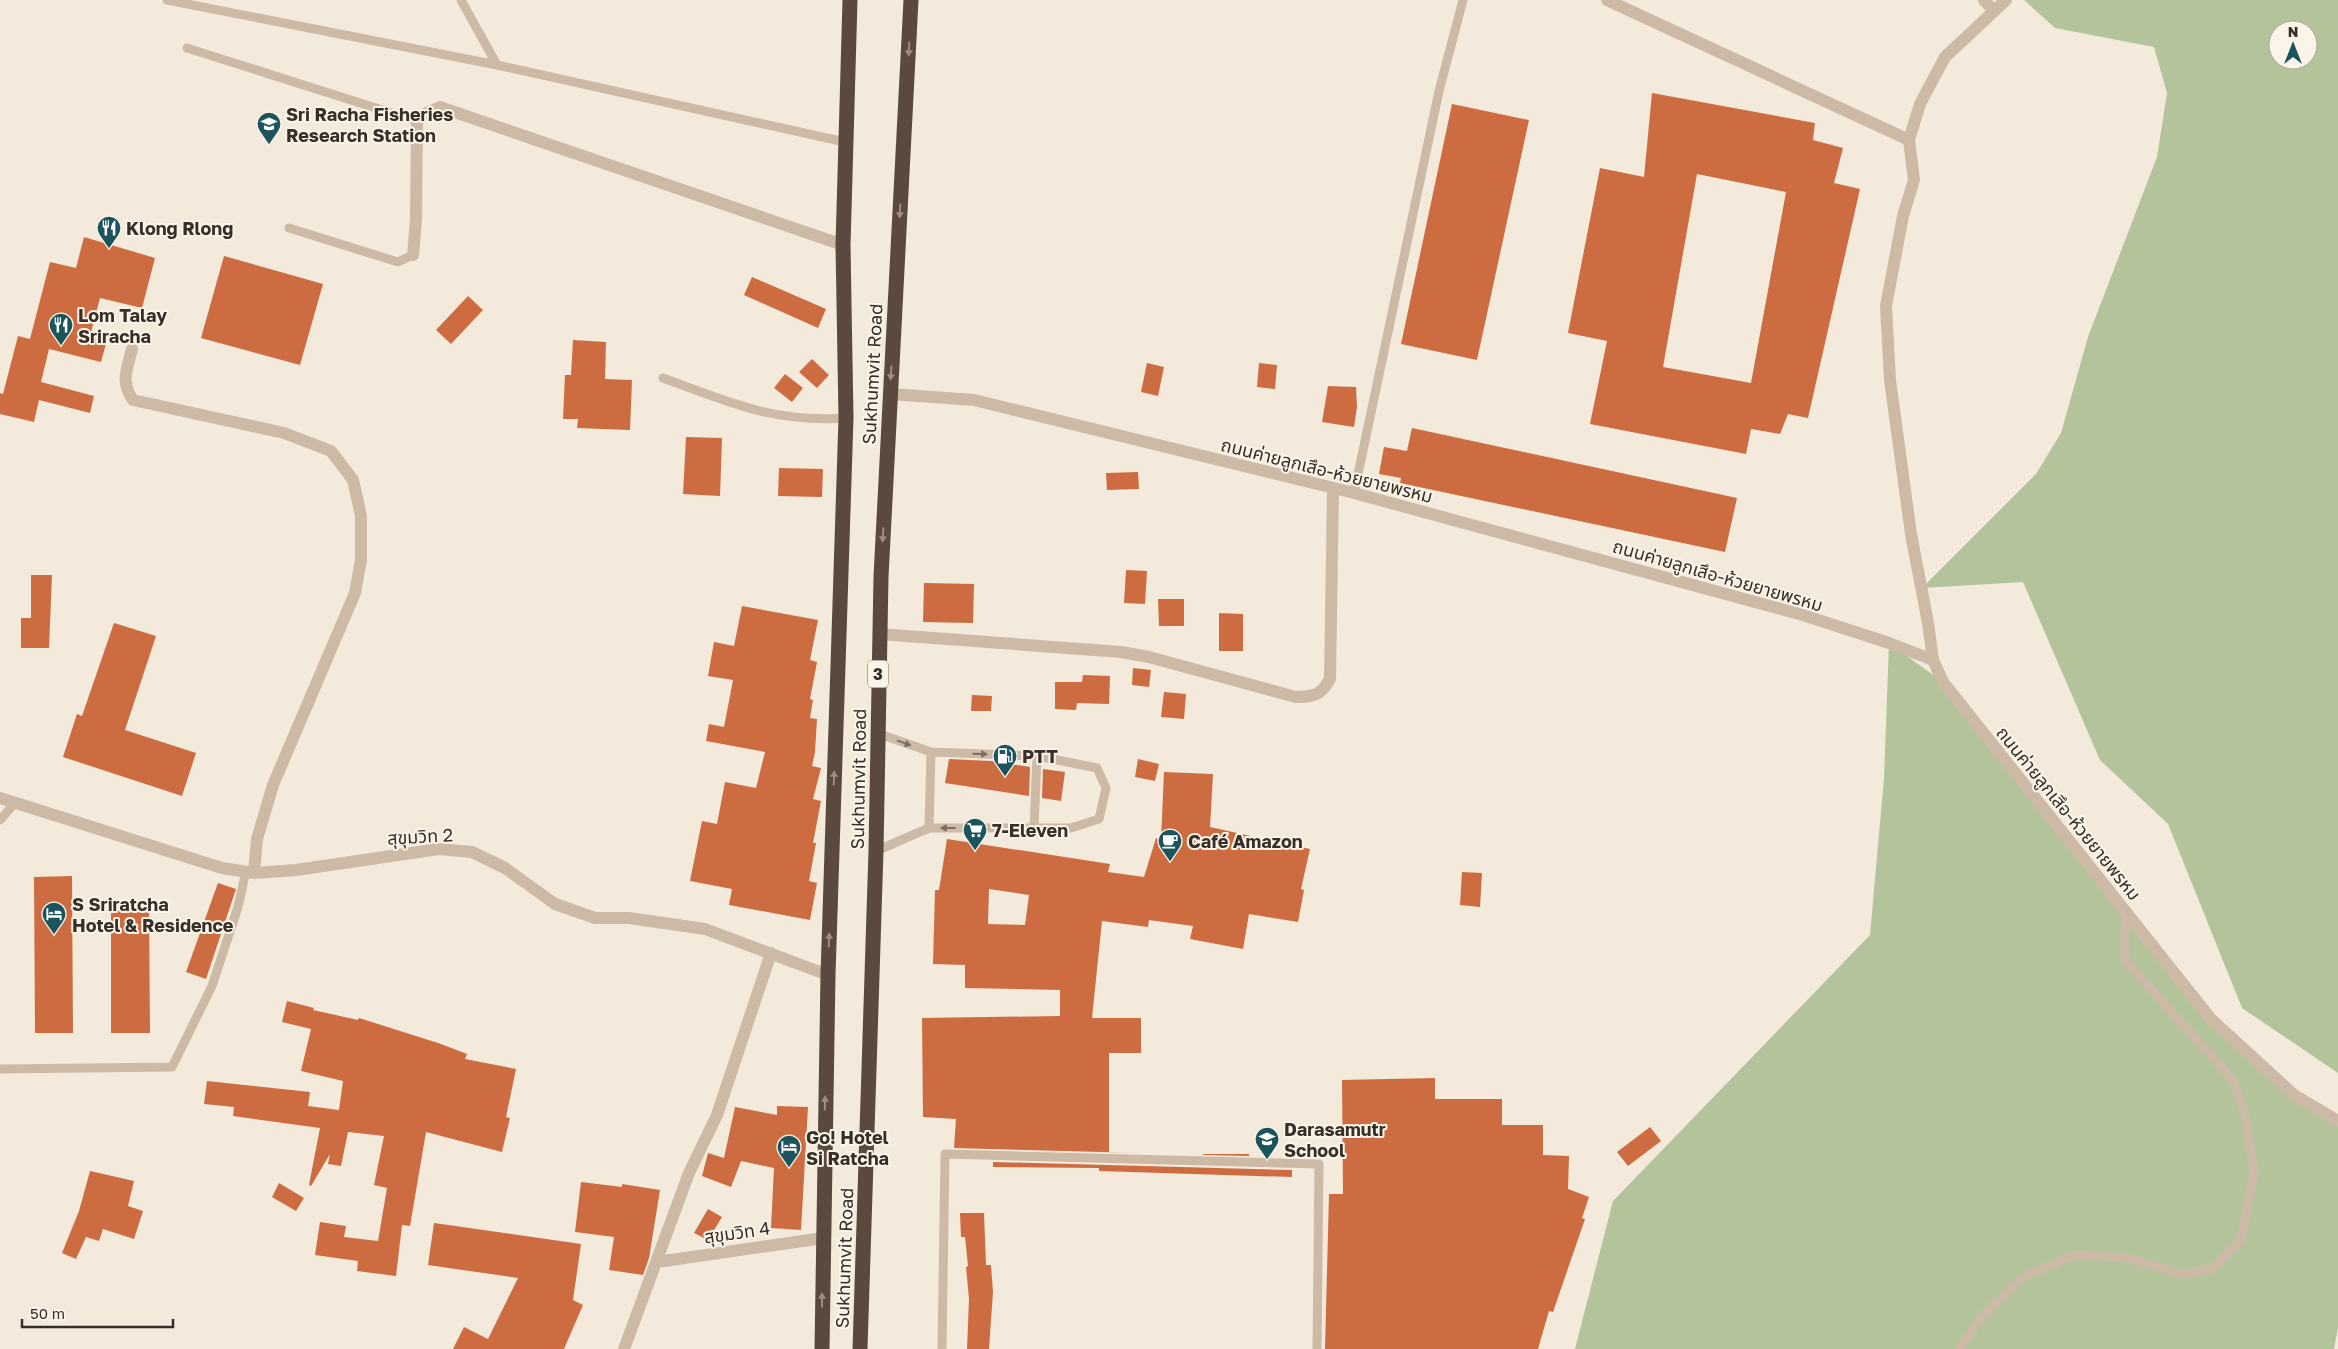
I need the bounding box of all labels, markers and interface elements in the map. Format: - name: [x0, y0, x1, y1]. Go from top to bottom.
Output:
- north arrow: [2268, 20, 2318, 70]
- text: N: [2288, 23, 2298, 40]
- one-way arrow: [904, 41, 912, 57]
- place label: Sri Racha Fisheries Research Station: [286, 103, 453, 146]
- school or university icon: Sri Racha Fisheries Research Station: [256, 111, 282, 145]
- one-way arrow: [895, 203, 903, 219]
- restaurant icon: Klong Rlong: [96, 215, 122, 249]
- place label: Klong Rlong: [126, 217, 233, 239]
- street label: Sukhumvit Road: [857, 303, 887, 445]
- place label: Lom Talay Sriracha: [78, 304, 167, 347]
- restaurant icon: Lom Talay Sriracha: [48, 312, 74, 346]
- one-way arrow: [887, 365, 895, 381]
- street label: ถนนค่ายลูกเสึอ-ห้วยยายพรหม: [1218, 433, 1435, 509]
- one-way arrow: [878, 528, 886, 544]
- street label: ถนนค่ายลูกเสึอ-ห้วยยายพรหม: [1610, 534, 1826, 617]
- road number: 3: [868, 661, 888, 688]
- street label: Sukhumvit Road: [846, 708, 870, 850]
- street label: ถนนค่ายลูกเสึอ-ห้วยยายพรหม: [1991, 722, 2146, 906]
- one-way arrow: [897, 739, 912, 747]
- fuel station icon: PTT: [992, 743, 1018, 777]
- place label: PTT: [1022, 745, 1058, 767]
- one-way arrow: [972, 750, 988, 758]
- one-way arrow: [830, 770, 838, 786]
- supermarket icon: 7-Eleven: [962, 817, 988, 851]
- place label: 7-Eleven: [992, 819, 1068, 841]
- street label: สุขุมวิท 2: [386, 823, 454, 850]
- one-way arrow: [940, 824, 956, 832]
- cafe icon: Café Amazon: [1157, 828, 1183, 862]
- place label: Café Amazon: [1188, 830, 1303, 852]
- place label: S Sriratcha Hotel & Residence: [72, 893, 234, 936]
- hotel icon: S Sriratcha Hotel & Residence: [41, 901, 67, 935]
- one-way arrow: [825, 932, 833, 948]
- one-way arrow: [821, 1095, 829, 1111]
- place label: Darasamutr School: [1284, 1118, 1386, 1161]
- place label: Go! Hotel Si Ratcha: [806, 1126, 889, 1169]
- school or university icon: Darasamutr School: [1254, 1126, 1280, 1160]
- hotel icon: Go! Hotel Si Ratcha: [776, 1134, 802, 1168]
- street label: Sukhumvit Road: [831, 1187, 857, 1329]
- street label: สุขุมวิท 4: [703, 1216, 772, 1249]
- one-way arrow: [818, 1292, 826, 1308]
- scale bar: [22, 1296, 174, 1328]
- text: 50 m: [30, 1304, 65, 1322]

